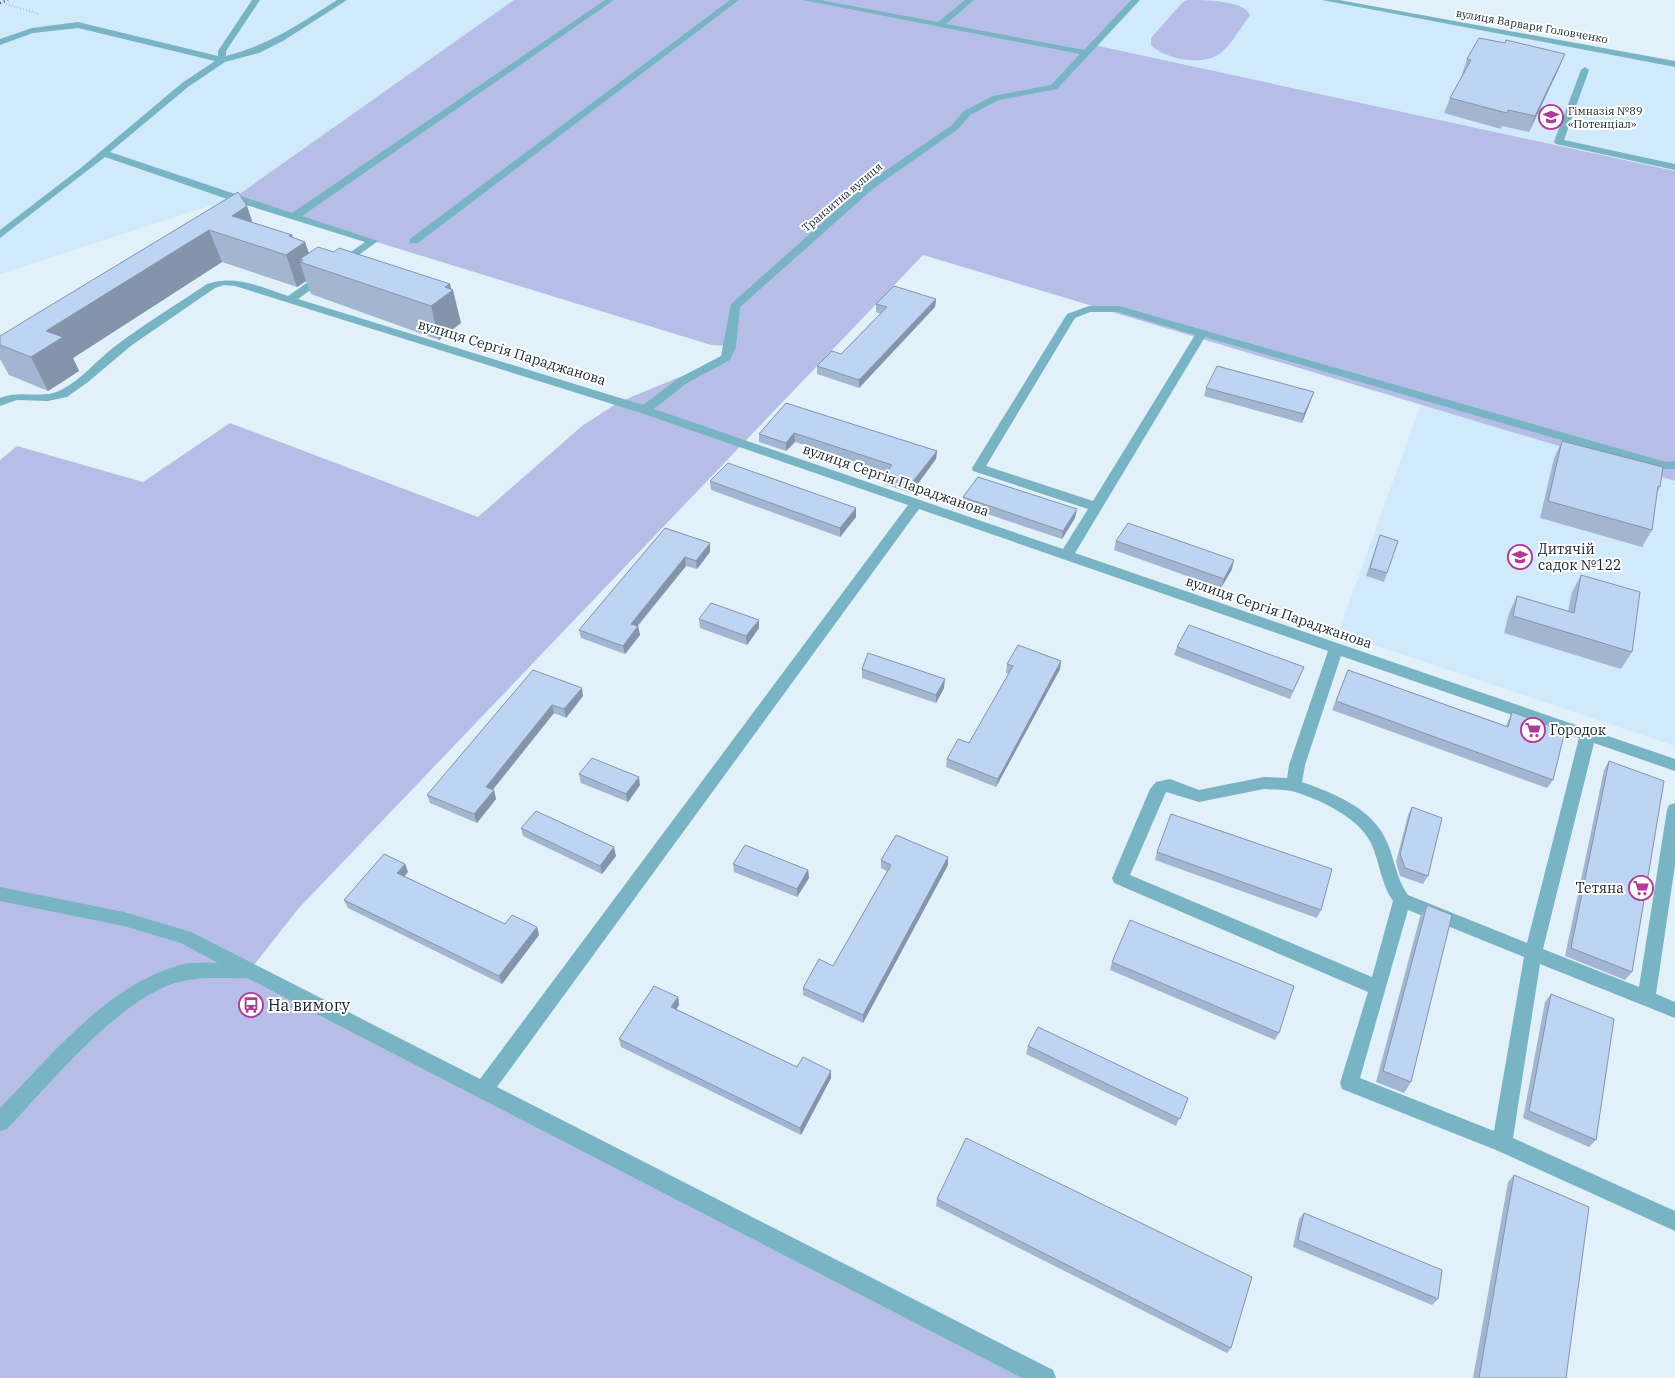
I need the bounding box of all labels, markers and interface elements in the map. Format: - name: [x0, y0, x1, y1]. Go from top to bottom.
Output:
- street label: вулиця Варвари Головченко: [1455, 6, 1609, 46]
- school or university icon: Гімназія №89 «Потенціал»: [1538, 104, 1564, 130]
- place label: Гімназія №89 «Потенціал»: [1568, 104, 1643, 131]
- street label: Транзитна вулиця: [799, 159, 885, 235]
- street label: вулиця Сергія Параджанова: [416, 315, 609, 389]
- street label: вулиця Сергія Параджанова: [800, 440, 992, 521]
- place label: Дитячій садок №122: [1538, 540, 1621, 574]
- school or university icon: Дитячій садок №122: [1507, 544, 1533, 570]
- street label: вулиця Сергія Параджанова: [1183, 572, 1375, 653]
- supermarket icon: Городок: [1520, 717, 1546, 743]
- place label: Городок: [1550, 721, 1606, 739]
- supermarket icon: Тетяна: [1628, 875, 1654, 901]
- place label: Тетяна: [1576, 879, 1624, 897]
- bus stop icon: На вимогу: [238, 992, 264, 1018]
- place label: На вимогу: [268, 995, 351, 1015]

